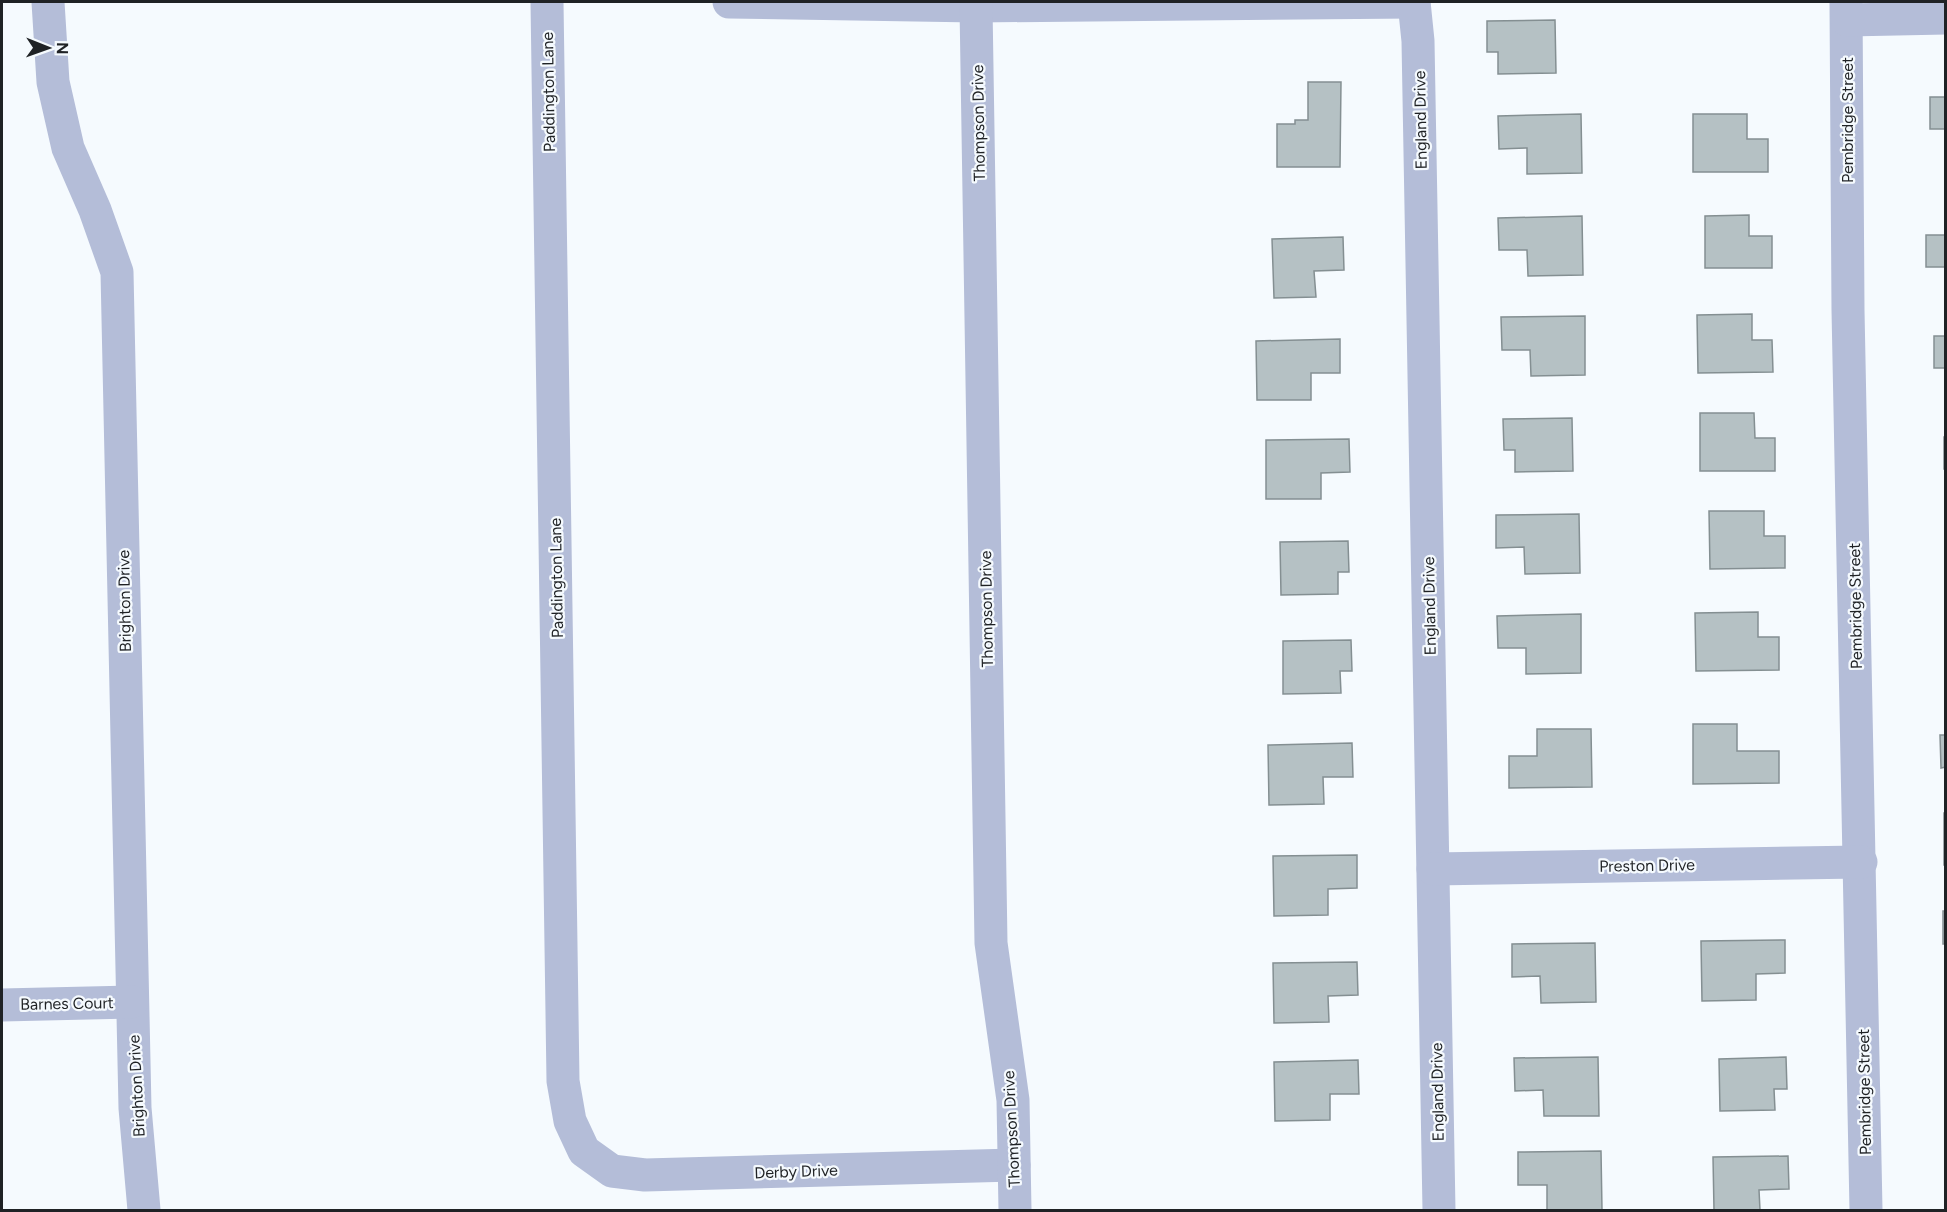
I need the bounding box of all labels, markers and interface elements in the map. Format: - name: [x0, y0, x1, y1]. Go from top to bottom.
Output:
- north arrow: [18, 18, 78, 78]
- street label: Paddington Lane: [538, 31, 559, 152]
- text: N: [53, 42, 72, 55]
- street label: Pembridge Street: [1838, 57, 1857, 183]
- street label: Thompson Drive: [968, 64, 989, 182]
- street label: England Drive: [1410, 70, 1431, 170]
- street label: Paddington Lane: [546, 517, 567, 638]
- street label: Pembridge Street: [1845, 543, 1866, 669]
- street label: Brighton Drive: [114, 549, 135, 652]
- street label: Thompson Drive: [976, 550, 997, 668]
- street label: England Drive: [1419, 556, 1440, 656]
- street label: Preston Drive: [1599, 855, 1695, 876]
- street label: Barnes Court: [20, 993, 114, 1014]
- street label: Pembridge Street: [1854, 1029, 1875, 1155]
- street label: Brighton Drive: [124, 1034, 149, 1138]
- street label: England Drive: [1427, 1042, 1448, 1142]
- street label: Thompson Drive: [999, 1070, 1024, 1188]
- street label: Derby Drive: [754, 1161, 838, 1182]

